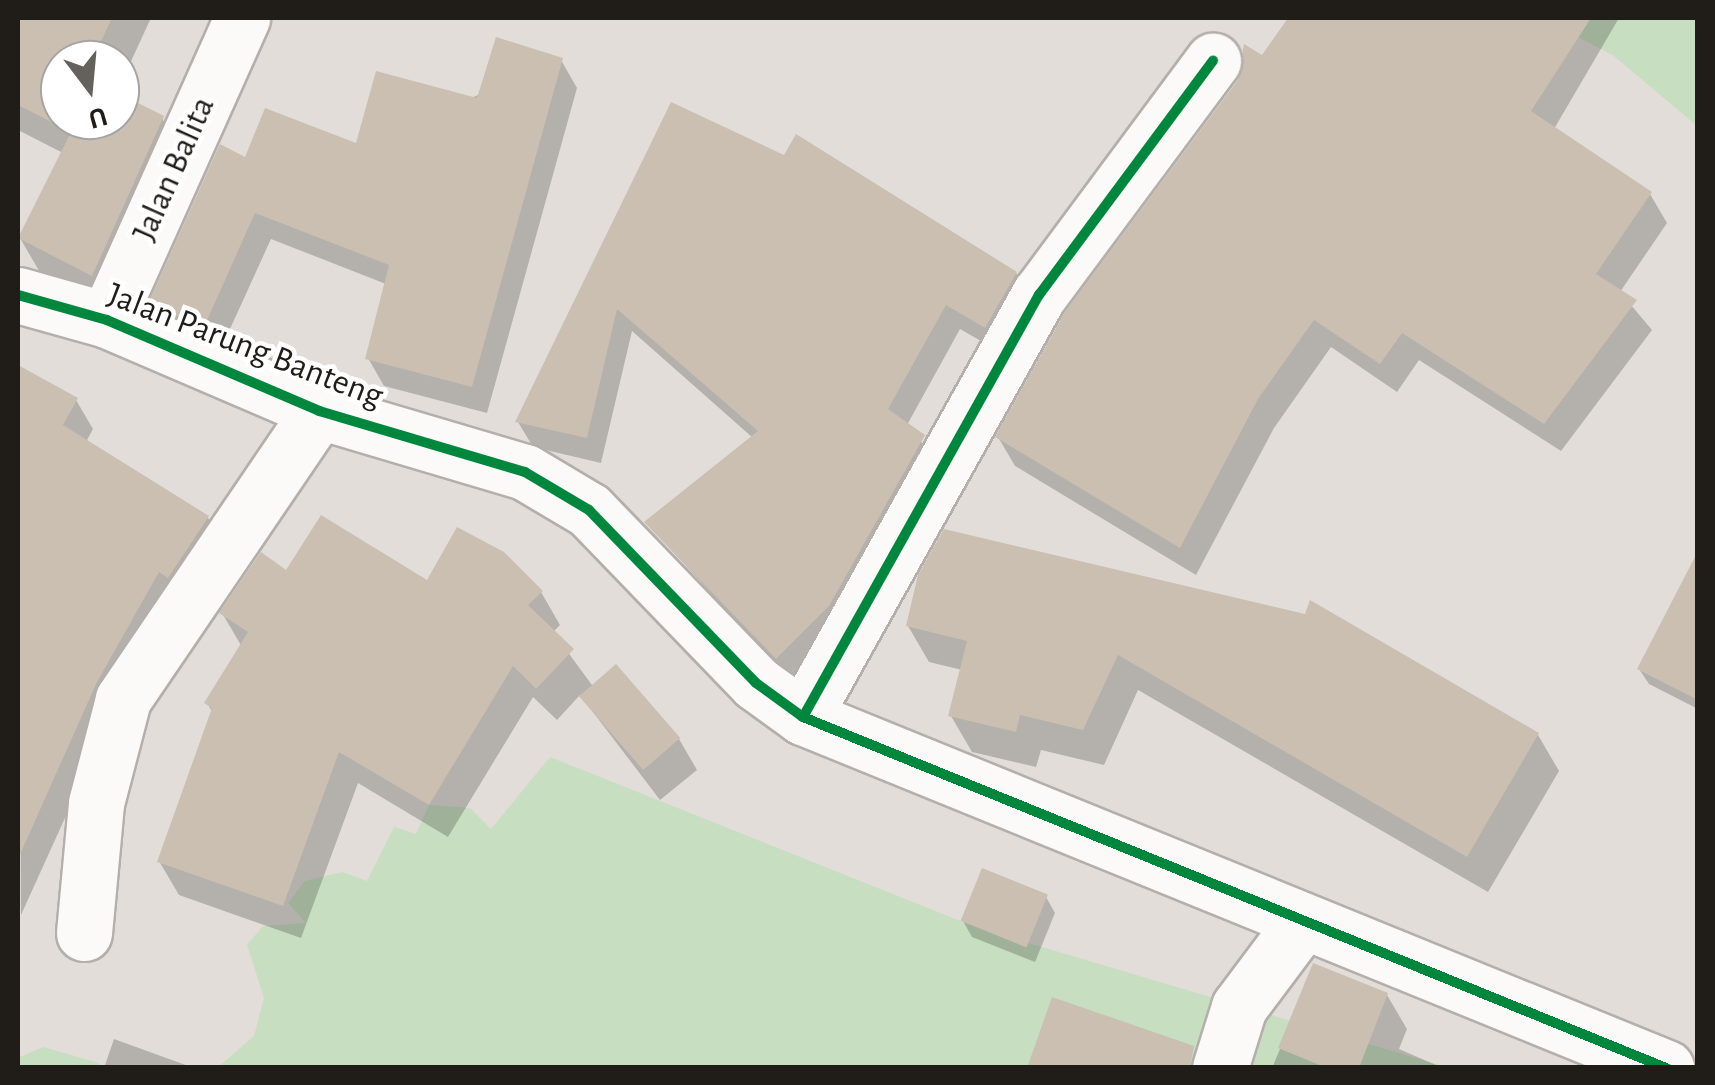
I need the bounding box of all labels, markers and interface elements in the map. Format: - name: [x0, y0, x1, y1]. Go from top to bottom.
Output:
- north arrow: [40, 40, 140, 140]
- street label: Jalan Balita: [123, 90, 225, 248]
- text: U: [85, 101, 110, 133]
- street label: Jalan Parung Banteng: [101, 274, 389, 418]

